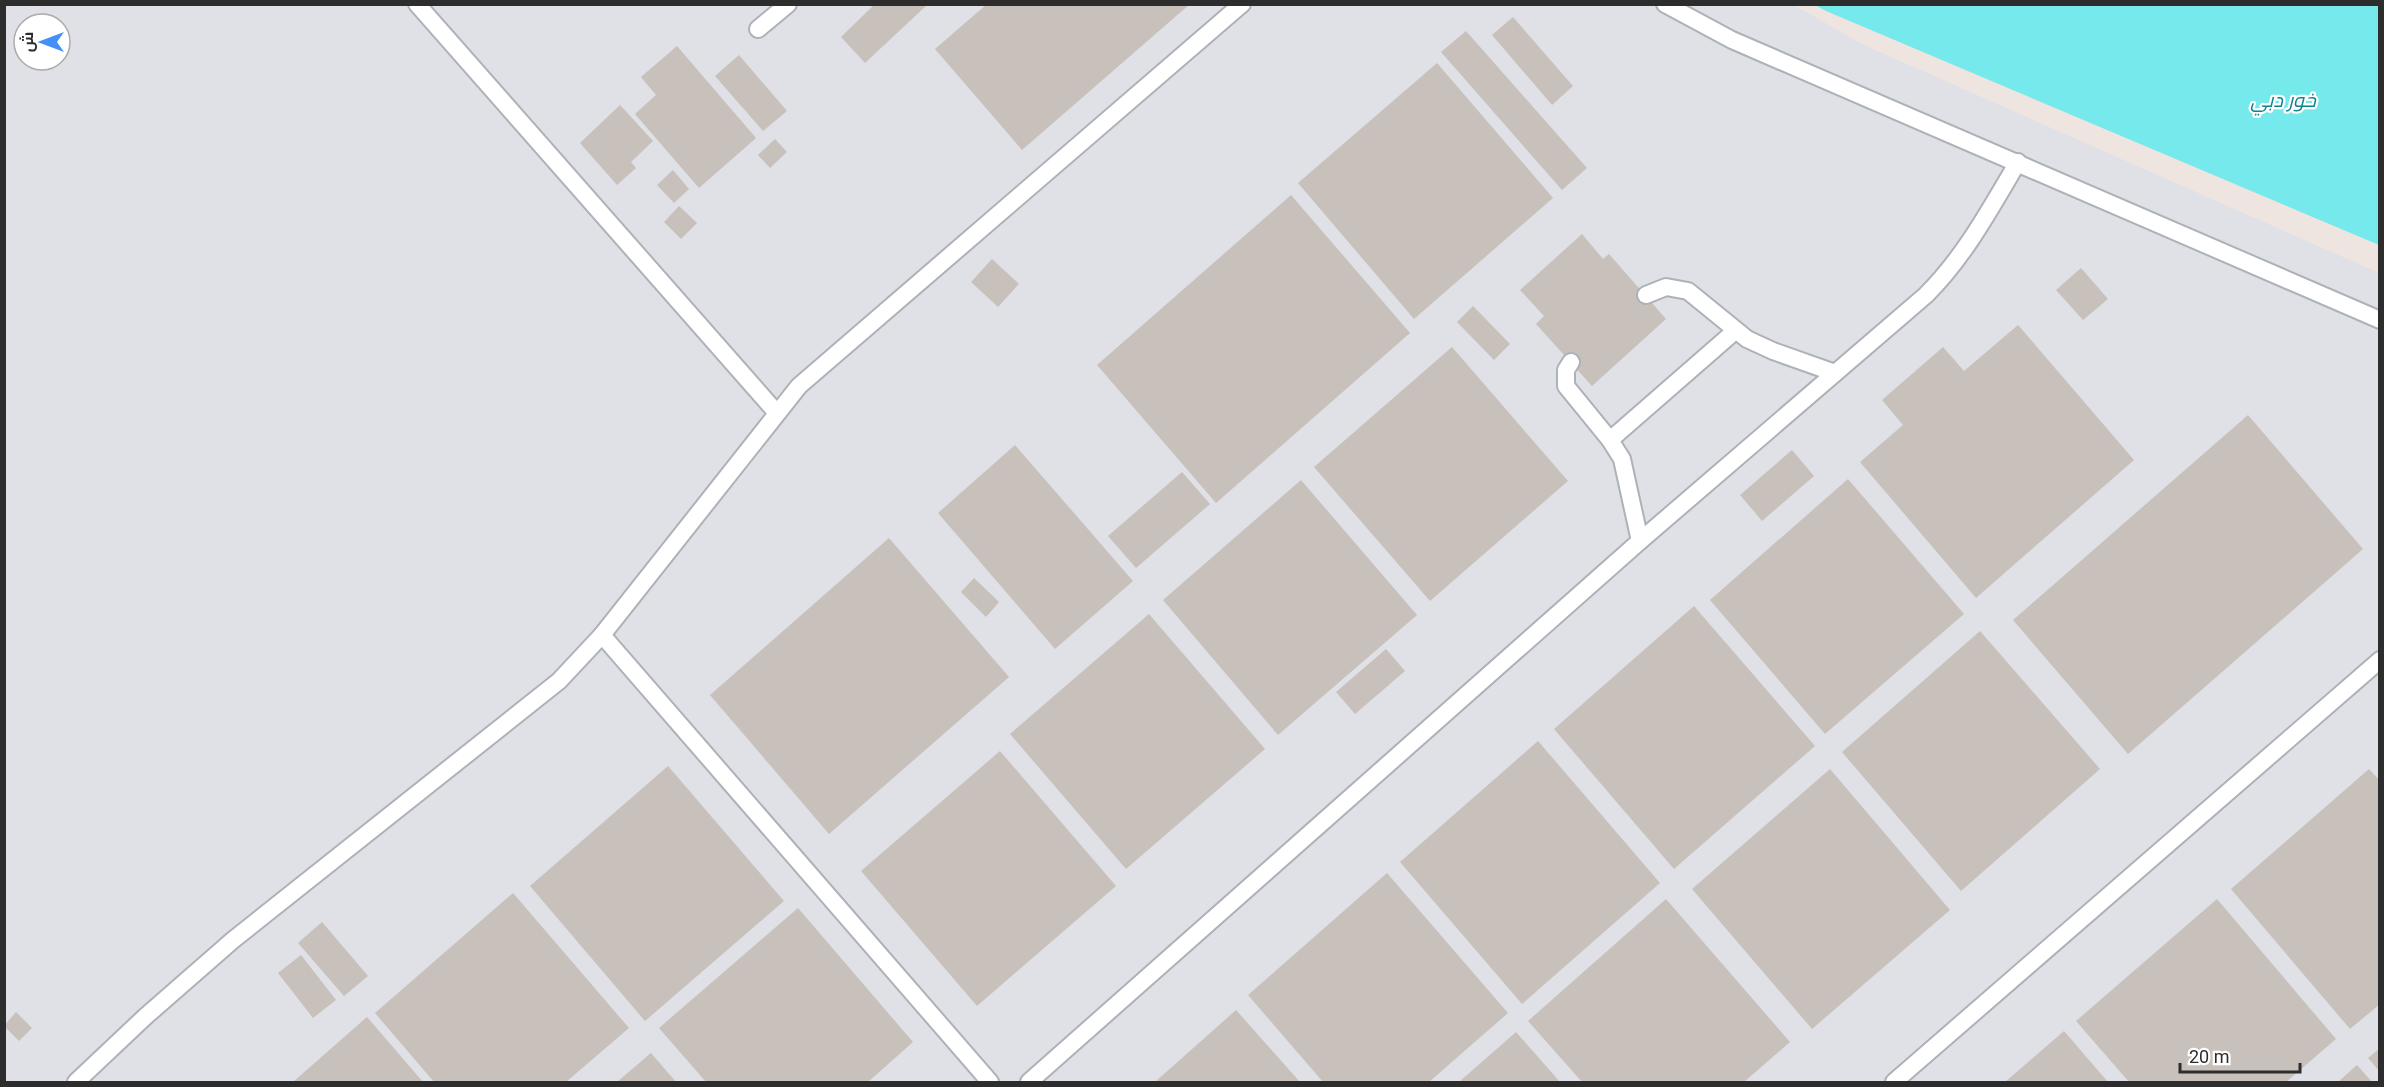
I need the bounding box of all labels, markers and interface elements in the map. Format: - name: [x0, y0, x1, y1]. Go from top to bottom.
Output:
- north arrow: [12, 12, 72, 72]
- text: ش: [18, 32, 37, 52]
- water label: خور دبي: [2250, 88, 2317, 116]
- scale bar: [2180, 1036, 2300, 1074]
- text: 20 m: [2189, 1046, 2229, 1067]

